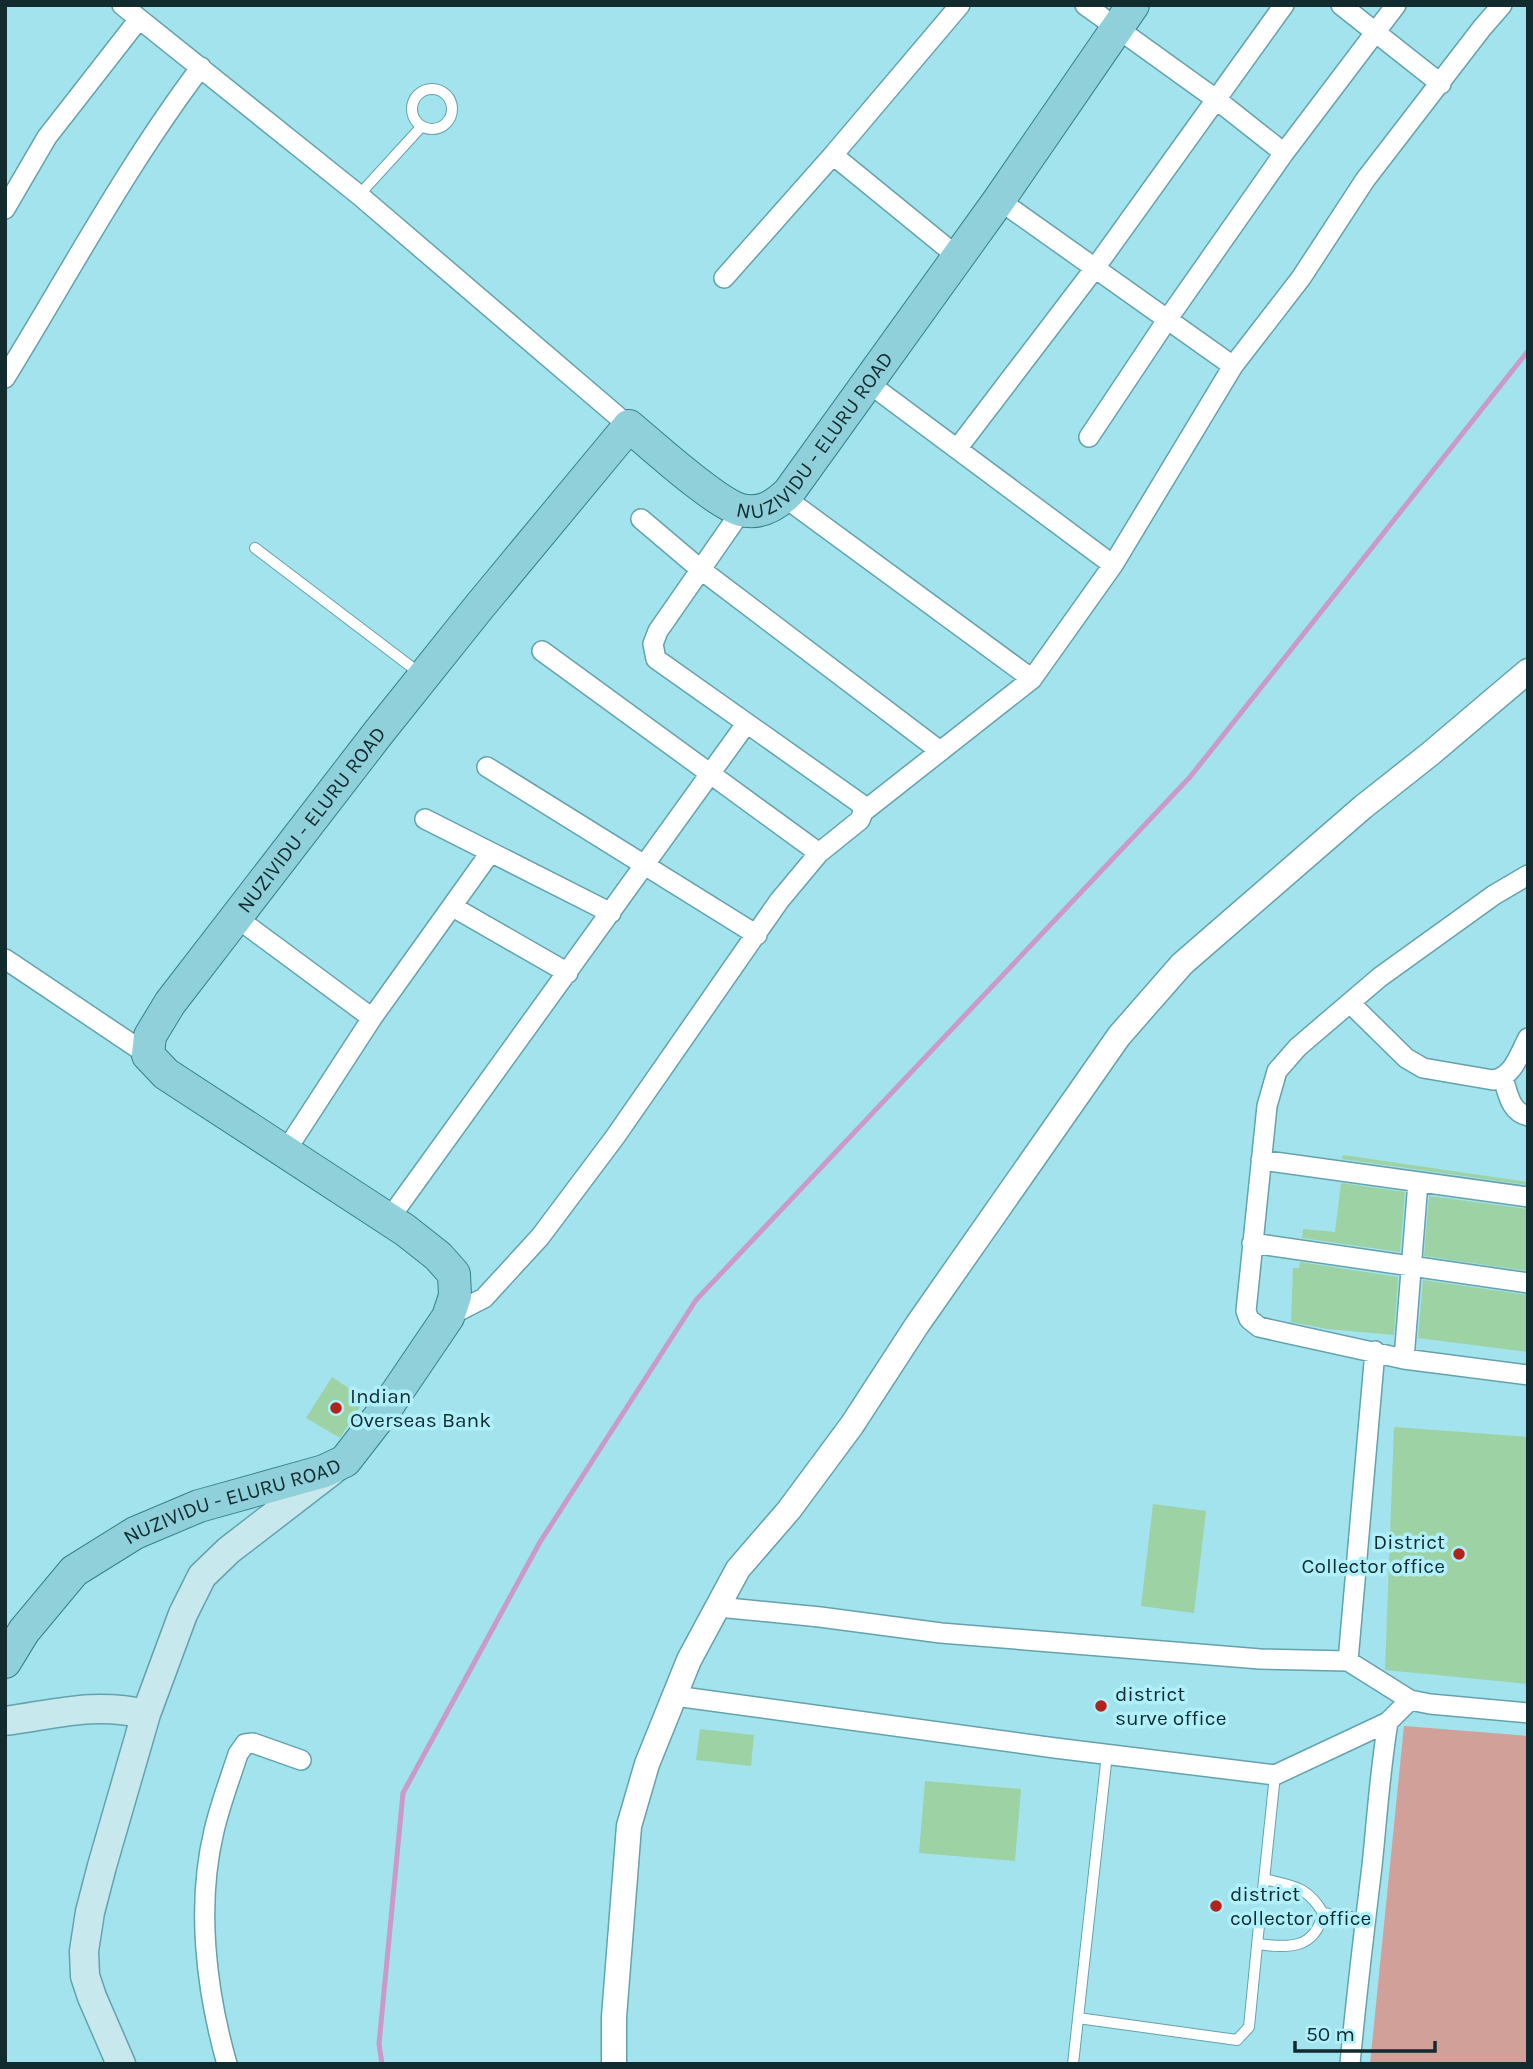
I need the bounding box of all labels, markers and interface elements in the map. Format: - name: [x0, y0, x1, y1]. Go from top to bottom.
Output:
- street label: NUZIVIDU - ELURU ROAD: [734, 347, 898, 524]
- street label: NUZIVIDU - ELURU ROAD: [232, 722, 391, 917]
- place label: Indian Overseas Bank: [350, 1384, 491, 1432]
- marker: Indian Overseas Bank: [328, 1400, 344, 1416]
- street label: NUZIVIDU - ELURU ROAD: [119, 1453, 345, 1549]
- place label: District Collector office: [1302, 1530, 1445, 1578]
- marker: District Collector office: [1451, 1546, 1467, 1562]
- place label: district surve office: [1115, 1682, 1226, 1730]
- marker: district surve office: [1093, 1698, 1109, 1714]
- place label: district collector office: [1230, 1882, 1371, 1930]
- marker: district collector office: [1208, 1898, 1224, 1914]
- scale bar: [1295, 2010, 1435, 2054]
- text: 50 m: [1306, 2022, 1355, 2046]

